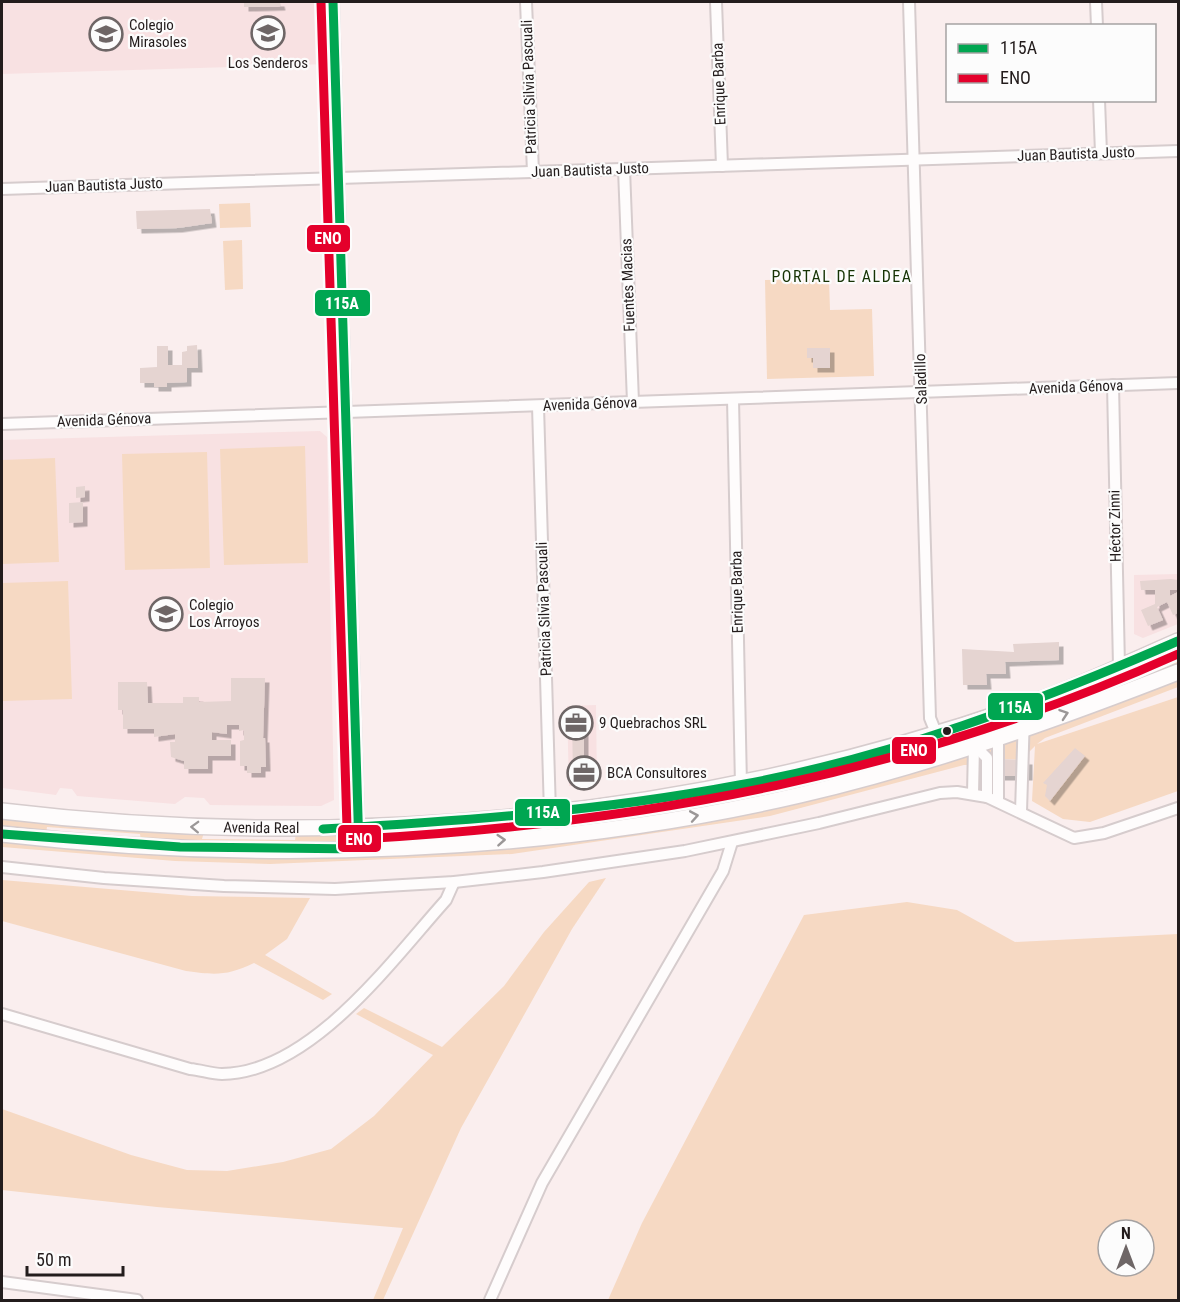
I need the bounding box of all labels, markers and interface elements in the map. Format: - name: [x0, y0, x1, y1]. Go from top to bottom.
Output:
- school or university icon: Los Senderos: [250, 15, 286, 51]
- school or university icon: Colegio Mirasoles: [88, 16, 124, 52]
- place label: Colegio Mirasoles: [129, 16, 187, 51]
- street label: Patricia Silvia Pascuali: [518, 19, 540, 155]
- legend: [946, 24, 1156, 102]
- text: 115A: [1000, 37, 1038, 58]
- street label: Enrique Barba: [709, 42, 729, 126]
- place label: Los Senderos: [228, 54, 308, 72]
- text: ENO: [1000, 67, 1031, 88]
- street label: Juan Bautista Justo: [1017, 143, 1135, 165]
- street label: Juan Bautista Justo: [531, 159, 649, 181]
- street label: Juan Bautista Justo: [45, 174, 163, 196]
- line badge: ENO: [306, 224, 351, 253]
- text: ENO: [314, 229, 342, 248]
- street label: Fuentes Macias: [617, 238, 639, 332]
- district label: PORTAL DE ALDEA: [772, 267, 912, 286]
- line badge: 115A: [314, 289, 371, 317]
- text: 115A: [325, 294, 359, 313]
- street label: Saladillo: [911, 353, 931, 405]
- street label: Avenida Génova: [1028, 376, 1124, 398]
- street label: Avenida Génova: [542, 393, 638, 415]
- street label: Avenida Génova: [56, 409, 152, 431]
- street label: Héctor Zinni: [1105, 490, 1125, 562]
- street label: Patricia Silvia Pascuali: [533, 541, 555, 677]
- street label: Enrique Barba: [727, 551, 747, 633]
- school or university icon: Colegio Los Arroyos: [148, 596, 184, 632]
- place label: Colegio Los Arroyos: [189, 596, 260, 631]
- line badge: 115A: [987, 692, 1044, 721]
- text: 115A: [998, 698, 1032, 717]
- office icon: 9 Quebrachos SRL: [558, 705, 594, 741]
- one-way arrow: [1058, 709, 1069, 722]
- place label: 9 Quebrachos SRL: [599, 714, 707, 732]
- unlabelled marker: [941, 725, 953, 737]
- line badge: ENO: [891, 736, 937, 765]
- text: ENO: [900, 741, 928, 760]
- office icon: BCA Consultores: [566, 755, 602, 791]
- place label: BCA Consultores: [607, 764, 707, 782]
- line badge: 115A: [514, 798, 571, 827]
- text: 115A: [526, 803, 560, 822]
- one-way arrow: [689, 810, 699, 823]
- street label: Avenida Real: [223, 818, 299, 837]
- one-way arrow: [191, 820, 200, 833]
- line badge: ENO: [337, 824, 382, 853]
- text: ENO: [345, 830, 373, 849]
- one-way arrow: [496, 833, 505, 846]
- north arrow: [1096, 1218, 1156, 1278]
- text: N: [1121, 1224, 1131, 1243]
- scale bar: [27, 1239, 123, 1277]
- text: 50 m: [36, 1249, 71, 1270]

